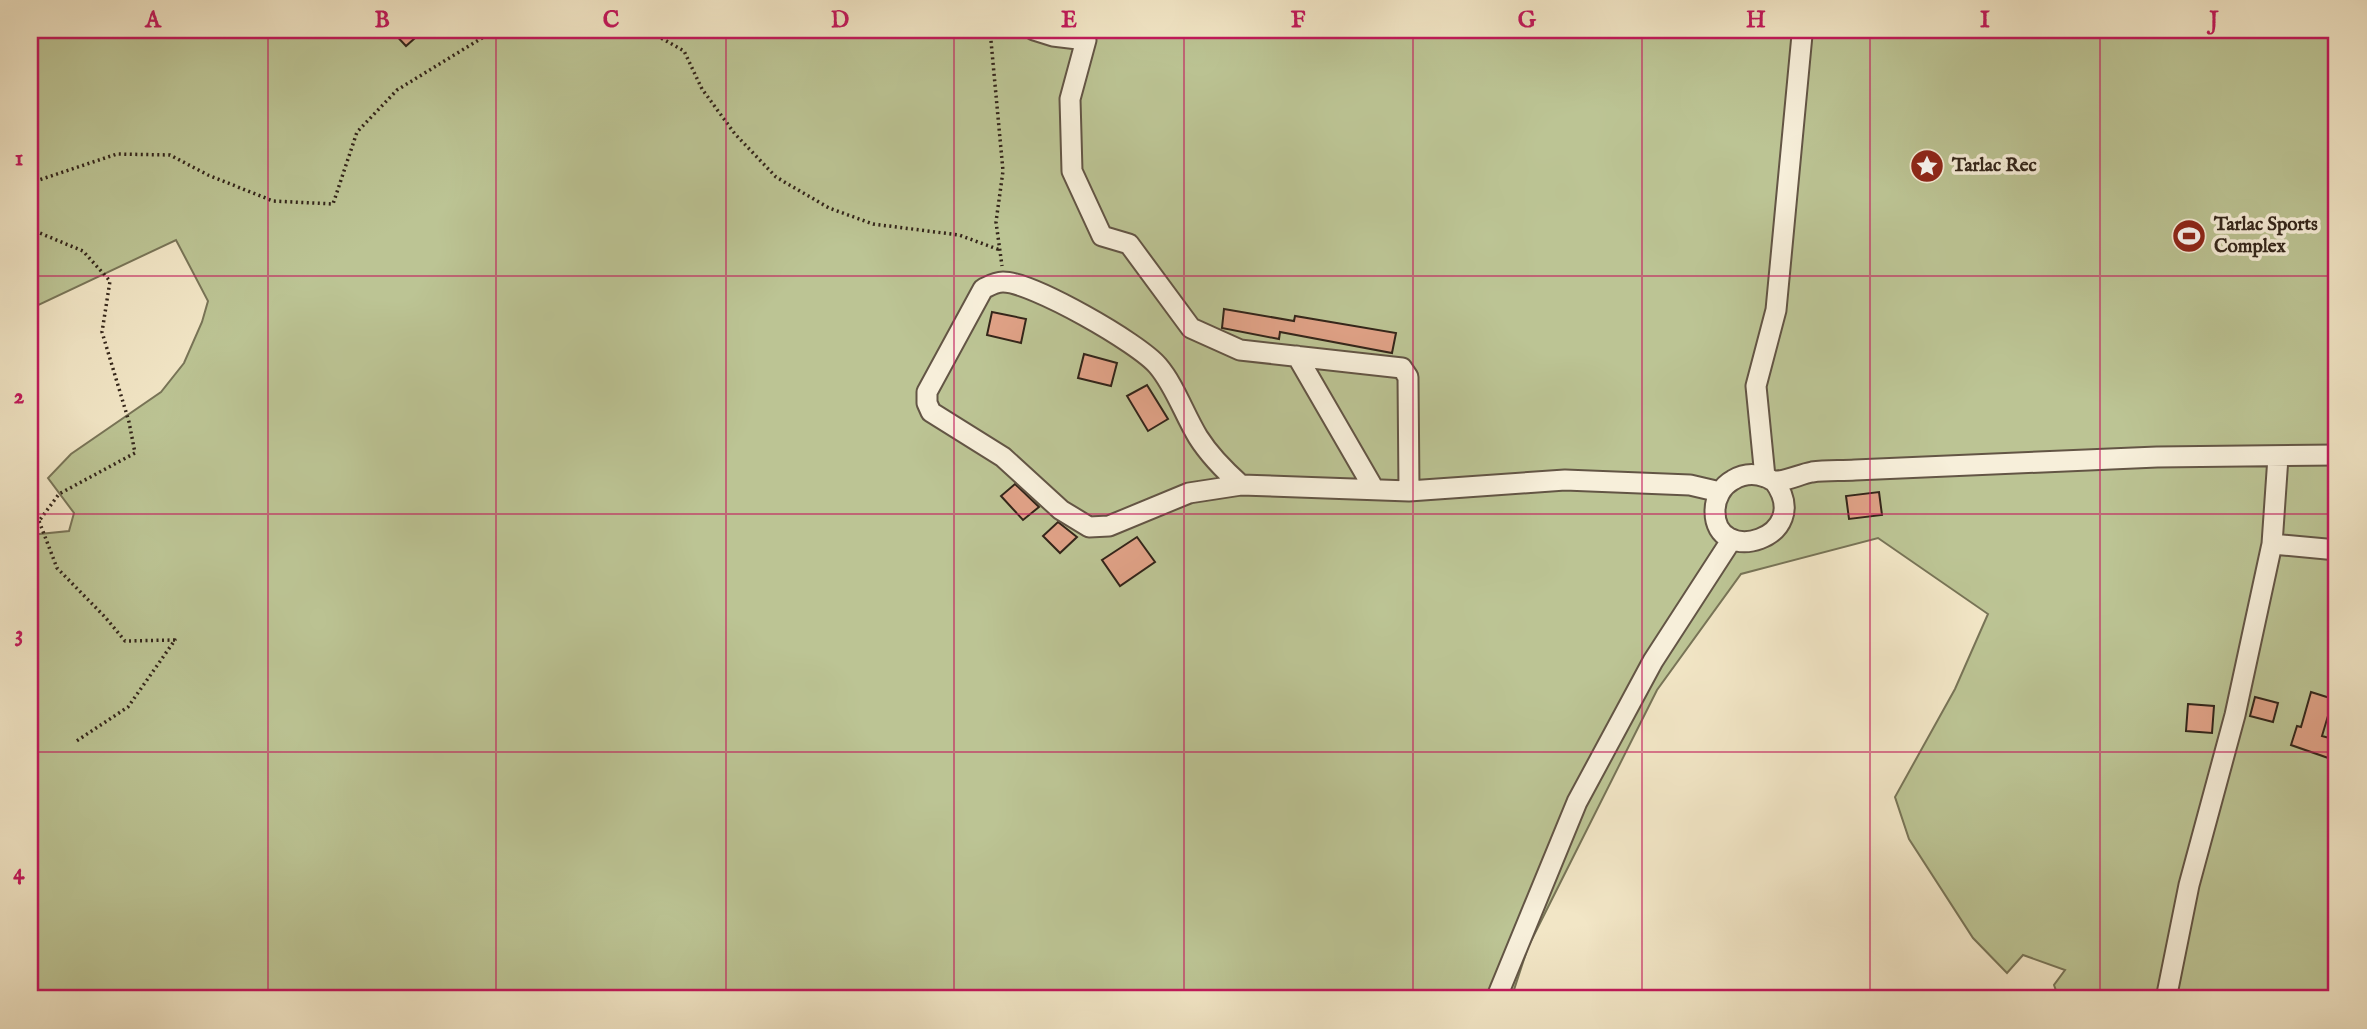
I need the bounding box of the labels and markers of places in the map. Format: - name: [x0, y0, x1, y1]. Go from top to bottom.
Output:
- place icon: Tarlac Rec: [1908, 147, 1946, 185]
- place label: Tarlac Rec: [1951, 154, 2037, 178]
- place label: Tarlac Sports Complex: [2213, 213, 2318, 259]
- sports icon: Tarlac Sports Complex: [2170, 217, 2208, 255]

